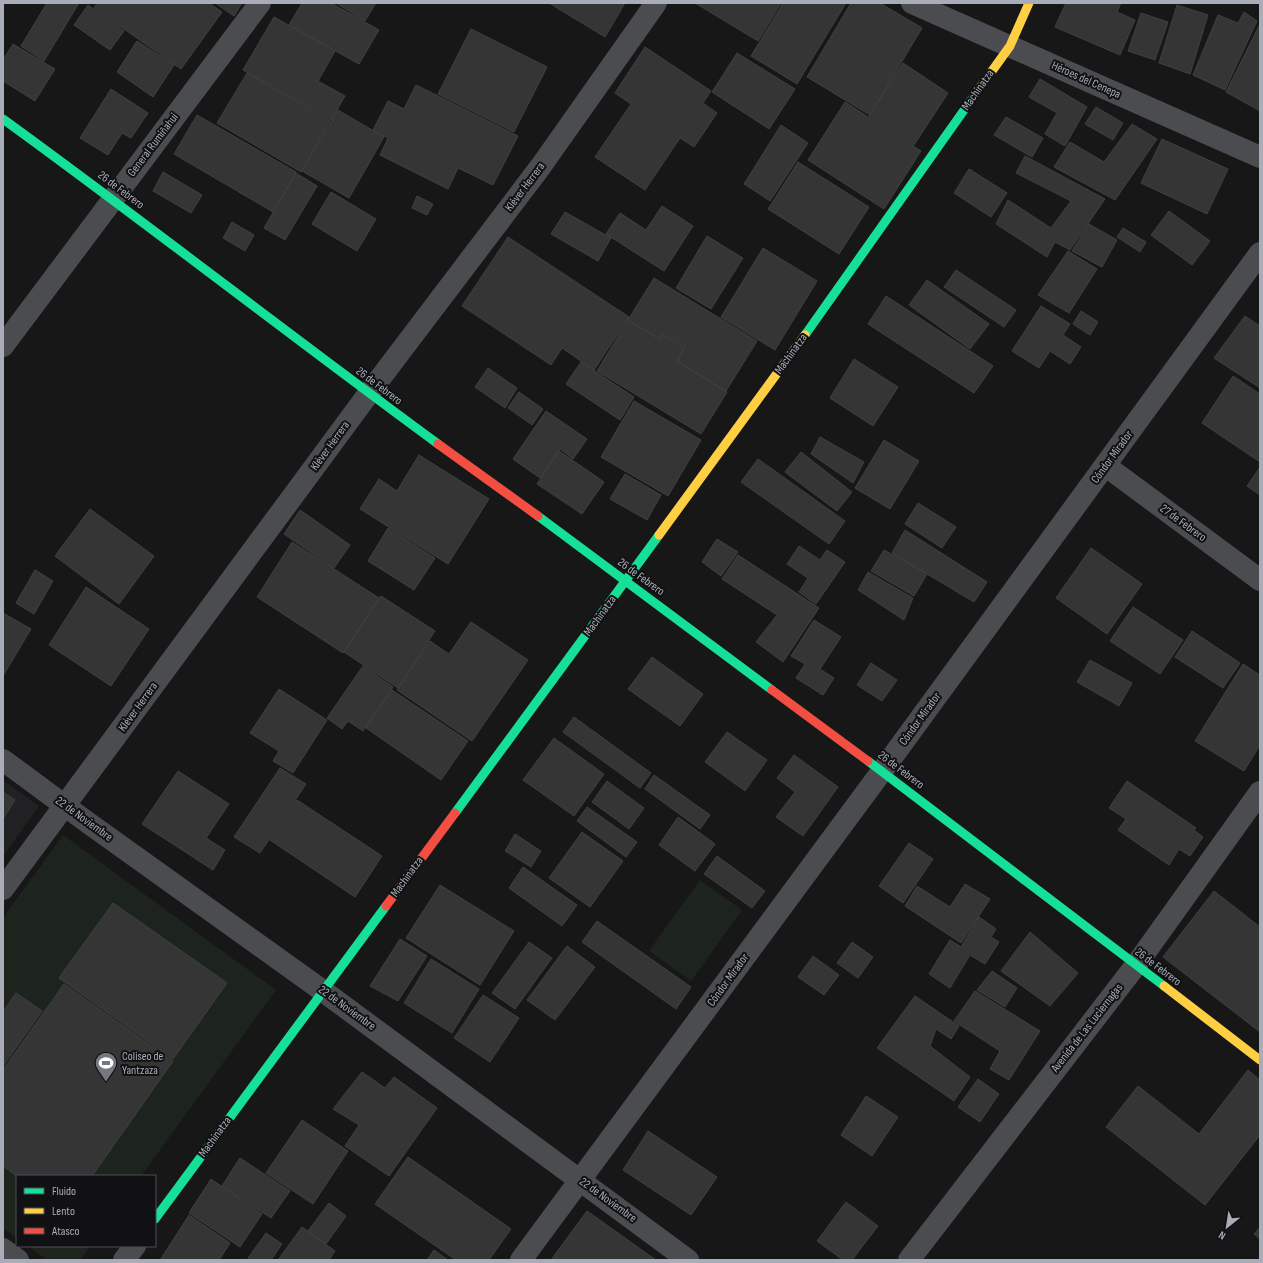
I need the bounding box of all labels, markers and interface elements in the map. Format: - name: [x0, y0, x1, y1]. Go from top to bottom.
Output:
- street label: Héroes del Cenepa: [1049, 58, 1123, 102]
- street label: Machinatza: [959, 66, 998, 113]
- street label: General Rumiñahui: [124, 110, 182, 180]
- street label: Kléver Herrera: [502, 159, 549, 214]
- street label: 26 de Febrero: [95, 168, 147, 212]
- street label: Machinatza: [771, 331, 811, 377]
- street label: 26 de Febrero: [353, 364, 405, 408]
- street label: Kléver Herrera: [307, 418, 353, 474]
- street label: Cóndor Mirador: [1088, 427, 1137, 486]
- street label: 27 de Febrero: [1157, 501, 1209, 545]
- street label: 26 de Febrero: [615, 555, 667, 599]
- street label: Machinatza: [580, 593, 620, 639]
- street label: Kléver Herrera: [115, 679, 161, 735]
- street label: Cóndor Mirador: [896, 689, 945, 748]
- street label: 26 de Febrero: [875, 748, 927, 792]
- street label: 22 de Noviembre: [52, 793, 116, 845]
- street label: Machinatza: [387, 854, 427, 900]
- street label: 26 de Febrero: [1132, 945, 1184, 989]
- street label: Cóndor Mirador: [704, 950, 753, 1009]
- street label: Avenida de Las Luciernagas: [1047, 981, 1126, 1076]
- street label: 22 de Noviembre: [315, 982, 379, 1034]
- place label: Coliseo de Yantzaza: [122, 1049, 163, 1078]
- sports icon: Coliseo de Yantzaza: [93, 1050, 119, 1083]
- street label: Machinatza: [195, 1114, 235, 1160]
- street label: 22 de Noviembre: [576, 1174, 640, 1226]
- legend: [16, 1175, 156, 1247]
- text: Fluido: [52, 1184, 76, 1199]
- text: Lento: [52, 1204, 75, 1219]
- north arrow: [1207, 1207, 1247, 1247]
- text: Atasco: [51, 1224, 79, 1239]
- text: N: [1216, 1228, 1228, 1242]

